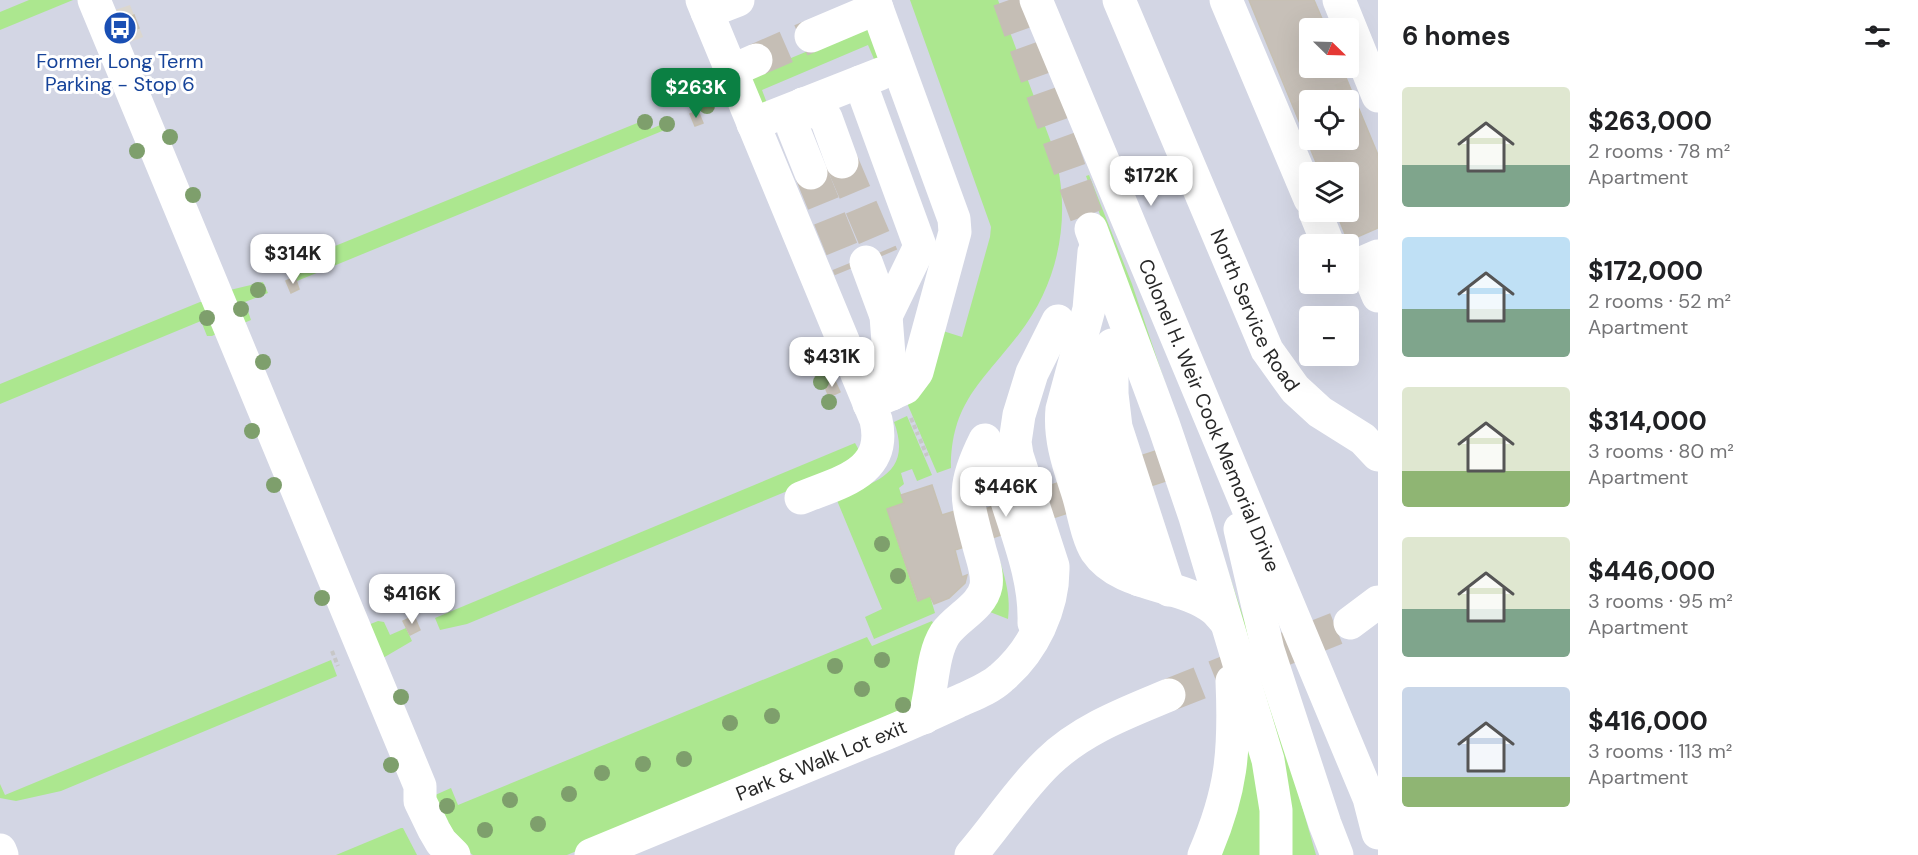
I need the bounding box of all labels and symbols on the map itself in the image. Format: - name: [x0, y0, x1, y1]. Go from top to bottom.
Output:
- bus stop icon: Former Long Term Parking - Stop 6: [102, 10, 138, 46]
- north arrow: [1299, 18, 1359, 78]
- place label: Former Long Term Parking - Stop 6: [36, 48, 204, 97]
- pin: $263K: [654, 68, 738, 119]
- pin: $172K: [1109, 156, 1193, 207]
- street label: North Service Road: [1204, 225, 1306, 397]
- pin: $314K: [251, 234, 335, 285]
- street label: Colonel H. Weir Cook Memorial Drive: [1132, 255, 1286, 576]
- pin: $431K: [790, 337, 874, 388]
- pin: $446K: [964, 467, 1048, 518]
- pin: $416K: [370, 574, 454, 625]
- street label: Park & Walk Lot exit: [732, 713, 911, 807]

